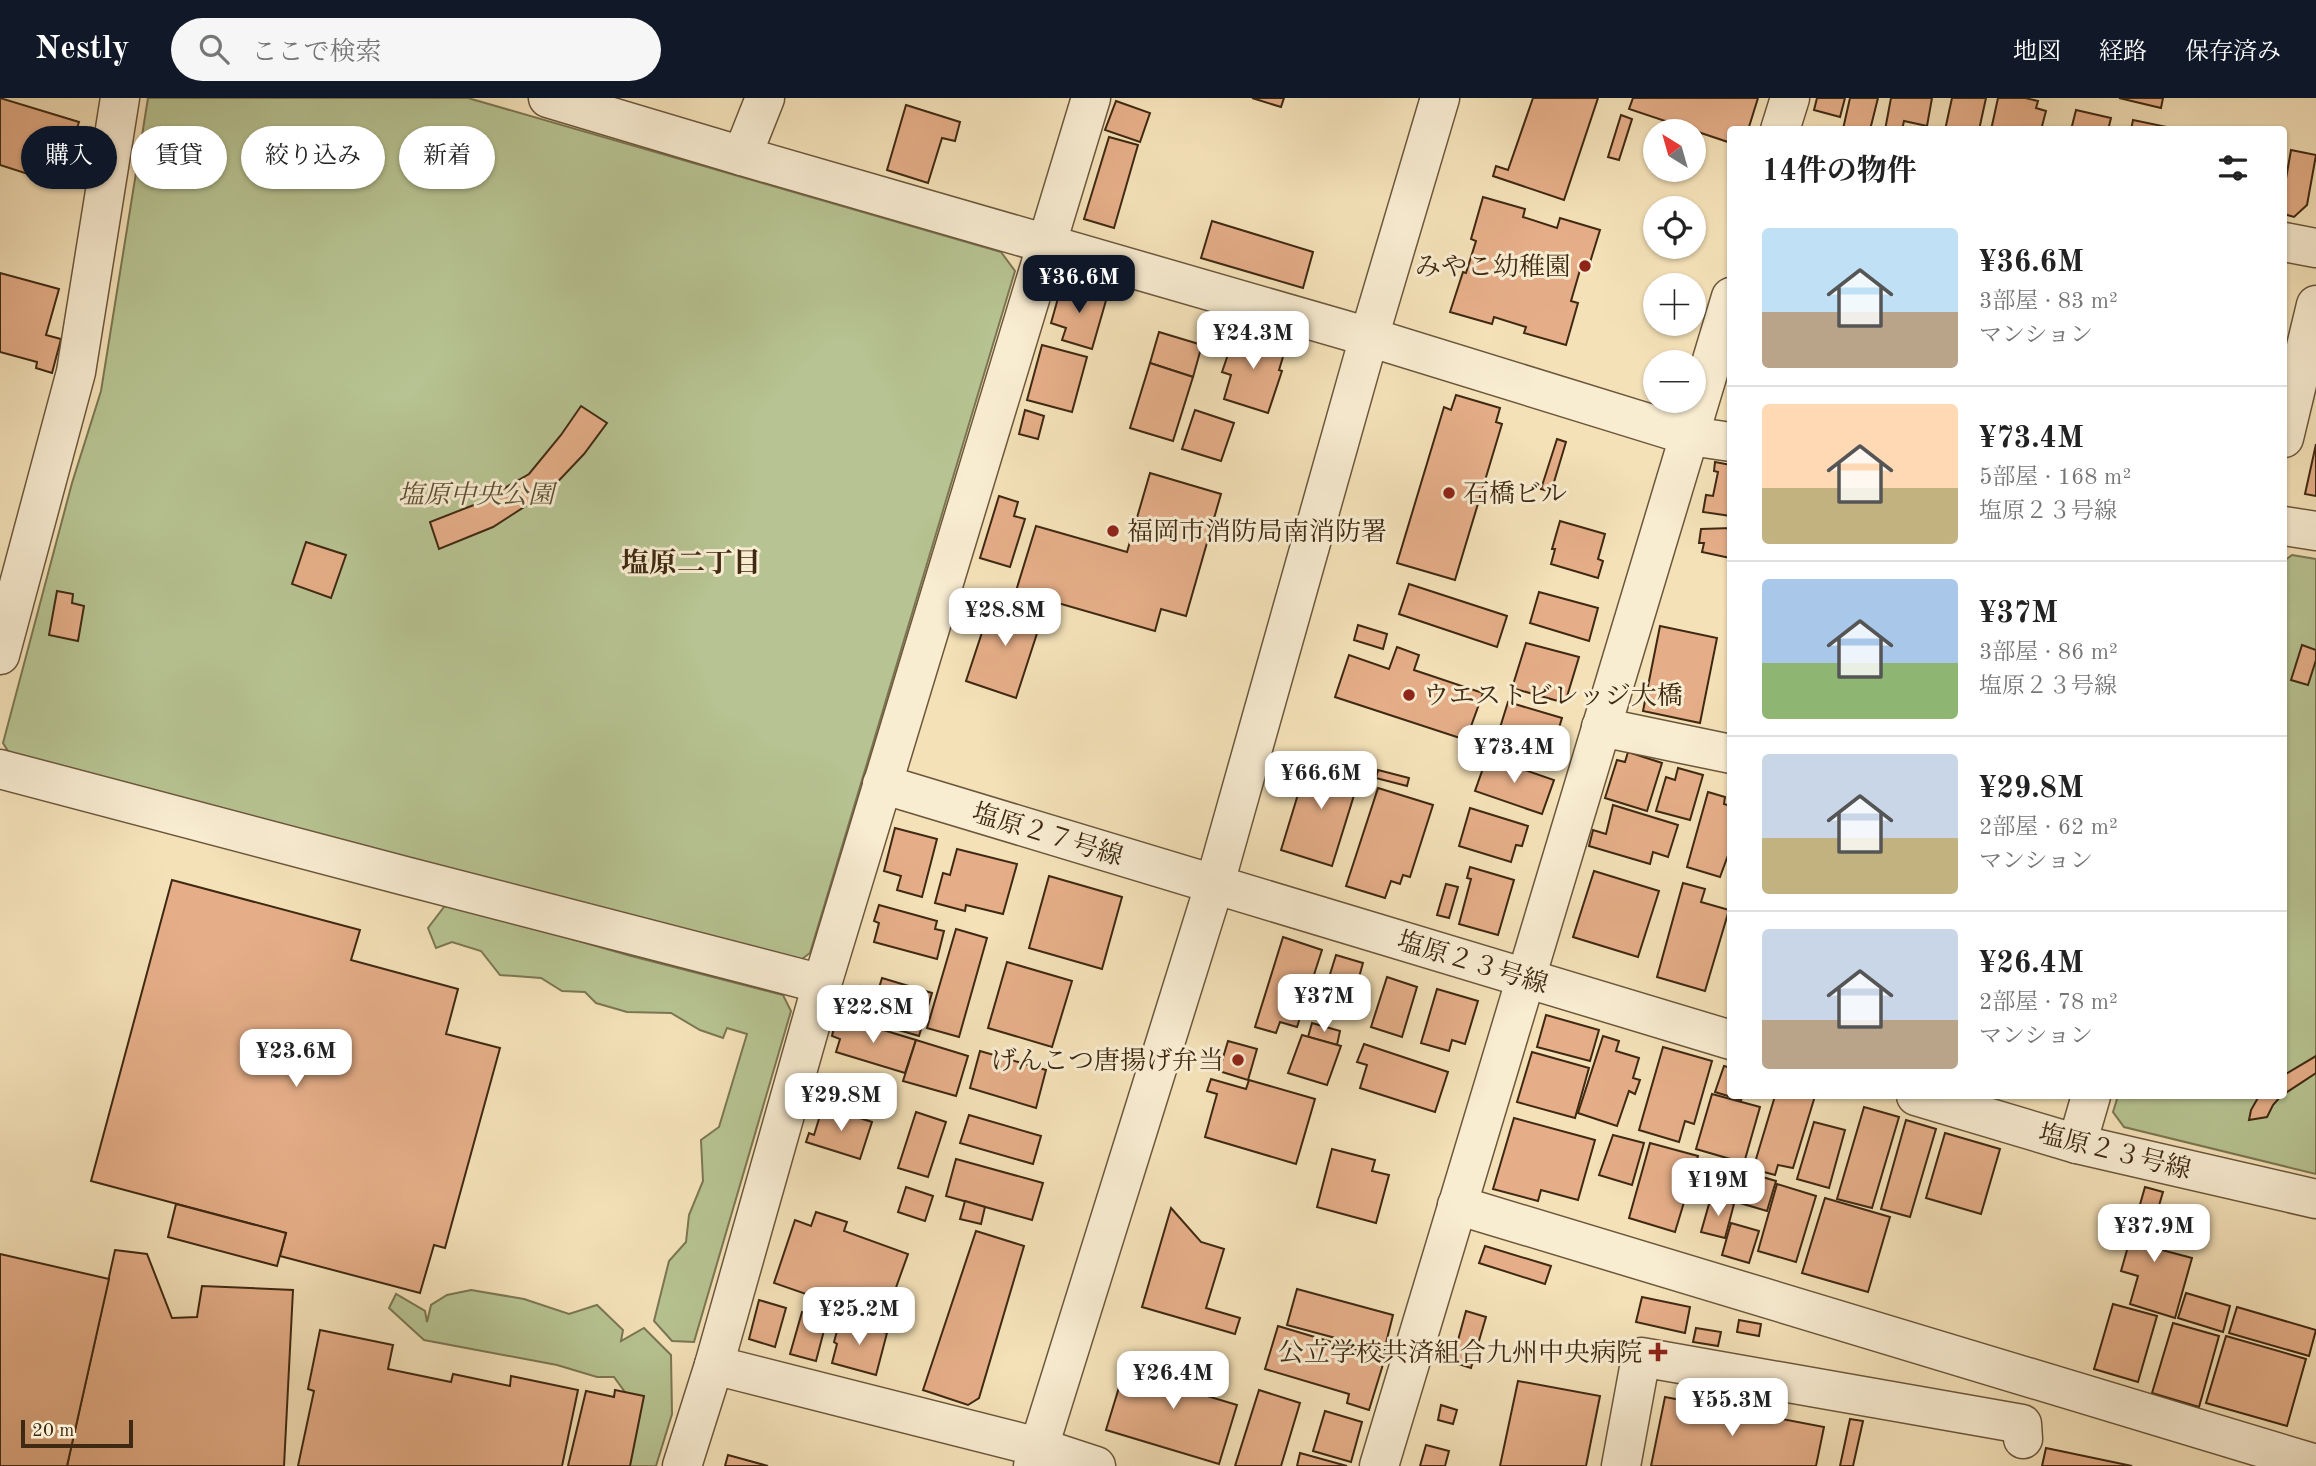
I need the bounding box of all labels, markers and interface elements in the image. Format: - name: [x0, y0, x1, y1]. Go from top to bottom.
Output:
- search box: [171, 18, 661, 81]
- icon: search: [195, 30, 233, 68]
- text: Nestly: [35, 33, 129, 66]
- text: ここで検索: [251, 40, 381, 66]
- text: 地図: [2013, 41, 2061, 65]
- text: 経路: [2099, 41, 2147, 65]
- text: 保存済み: [2185, 41, 2281, 65]
- north arrow: [1643, 119, 1706, 182]
- map controls: [1643, 119, 1706, 413]
- chip: 購入: [21, 126, 117, 189]
- chip: 賃貸: [131, 126, 227, 189]
- chip: 絞り込み: [241, 126, 385, 189]
- chip: 新着: [399, 126, 495, 189]
- icon: filters: [2214, 149, 2252, 187]
- text: 14件の物件: [1762, 157, 1917, 187]
- button: locate: [1643, 196, 1706, 259]
- text: ¥36.6M: [1979, 248, 2084, 278]
- place label: みやこ幼稚園: [1415, 253, 1571, 281]
- pin: ¥36.6M: [1022, 256, 1136, 315]
- icon: home: [1818, 256, 1902, 340]
- marker: みやこ幼稚園: [1577, 258, 1593, 274]
- text: ¥36.6M: [1039, 266, 1119, 289]
- button: +: [1643, 273, 1706, 336]
- text: 3部屋 · 83 m²: [1979, 290, 2118, 313]
- pin: ¥24.3M: [1196, 312, 1310, 371]
- text: ¥24.3M: [1213, 322, 1293, 345]
- text: マンション: [1979, 324, 2093, 347]
- button: −: [1643, 350, 1706, 413]
- text: ¥73.4M: [1979, 424, 2084, 454]
- icon: home: [1818, 432, 1902, 516]
- text: 5部屋 · 168 m²: [1979, 466, 2131, 489]
- place label: 石橋ビル: [1463, 480, 1567, 508]
- park label: 塩原中央公園: [398, 481, 558, 509]
- marker: 石橋ビル: [1441, 485, 1457, 501]
- text: 塩原２３号線: [1979, 500, 2117, 523]
- place label: 福岡市消防局南消防署: [1127, 518, 1387, 546]
- marker: 福岡市消防局南消防署: [1105, 523, 1121, 539]
- district label: 塩原二丁目: [621, 548, 761, 579]
- pin: ¥28.8M: [948, 588, 1062, 648]
- text: ¥28.8M: [965, 599, 1045, 622]
- text: ¥37M: [1979, 599, 2058, 629]
- icon: home: [1818, 607, 1902, 691]
- text: 3部屋 · 86 m²: [1979, 641, 2118, 664]
- text: 塩原２３号線: [1979, 675, 2117, 698]
- place label: ウエストビレッジ大橋: [1423, 682, 1683, 710]
- marker: ウエストビレッジ大橋: [1401, 687, 1417, 703]
- pin: ¥73.4M: [1457, 726, 1571, 785]
- text: ¥73.4M: [1474, 736, 1554, 759]
- pin: ¥66.6M: [1264, 752, 1378, 811]
- text: ¥66.6M: [1281, 762, 1361, 785]
- text: ¥29.8M: [1979, 774, 2084, 804]
- icon: home: [1818, 782, 1902, 866]
- street label: 塩原２７号線: [969, 799, 1126, 871]
- text: 2部屋 · 62 m²: [1979, 816, 2118, 839]
- text: マンション: [1979, 850, 2093, 873]
- street label: 塩原２３号線: [1394, 927, 1551, 999]
- text: ¥26.4M: [1979, 949, 2084, 979]
- icon: home: [1818, 957, 1902, 1041]
- pin: ¥37M: [1283, 974, 1365, 1034]
- text: ¥37M: [1294, 985, 1354, 1008]
- pin: ¥22.8M: [816, 986, 930, 1045]
- text: 2部屋 · 78 m²: [1979, 991, 2118, 1014]
- text: ¥22.8M: [833, 996, 913, 1019]
- text: マンション: [1979, 1025, 2093, 1048]
- pin: ¥23.6M: [239, 1030, 353, 1089]
- text: ¥23.6M: [256, 1040, 336, 1063]
- place label: げんこつ唐揚げ弁当: [991, 1047, 1224, 1075]
- marker: げんこつ唐揚げ弁当: [1230, 1052, 1246, 1068]
- pin: ¥29.8M: [784, 1074, 898, 1133]
- text: ¥29.8M: [801, 1084, 881, 1107]
- street label: 塩原２３号線: [2036, 1120, 2194, 1184]
- pin: ¥19M: [1677, 1158, 1759, 1218]
- text: ¥19M: [1688, 1169, 1748, 1192]
- pin: ¥37.9M: [2097, 1204, 2211, 1264]
- text: ¥37.9M: [2114, 1215, 2194, 1238]
- pin: ¥25.2M: [802, 1288, 916, 1347]
- text: ¥25.2M: [819, 1298, 899, 1321]
- place label: 公立学校共済組合九州中央病院: [1278, 1338, 1642, 1367]
- marker: 公立学校共済組合九州中央病院: [1648, 1342, 1668, 1362]
- pin: ¥26.4M: [1116, 1352, 1230, 1411]
- text: ¥26.4M: [1133, 1362, 1213, 1385]
- pin: ¥55.3M: [1675, 1378, 1789, 1438]
- text: ¥55.3M: [1692, 1389, 1772, 1412]
- scale bar: [21, 1417, 133, 1449]
- text: 20 m: [32, 1422, 74, 1441]

